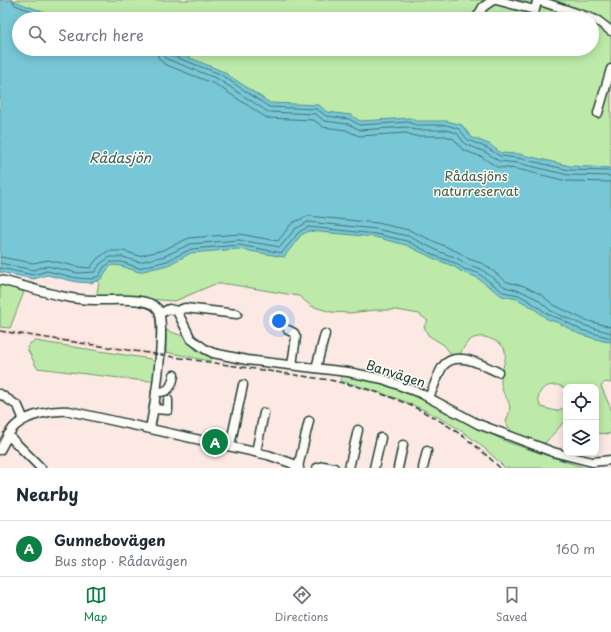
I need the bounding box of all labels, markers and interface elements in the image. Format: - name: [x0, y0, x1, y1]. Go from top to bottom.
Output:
- search box: [12, 12, 599, 56]
- icon: search: [26, 23, 48, 45]
- text: Search here: [58, 23, 144, 46]
- water label: Rådasjön: [89, 147, 152, 168]
- park label: Rådasjöns naturreservat: [433, 166, 519, 200]
- your location: [269, 311, 289, 331]
- street label: Banvägen: [364, 354, 428, 392]
- map controls: [563, 384, 599, 456]
- button: locate: [563, 384, 599, 420]
- button: layers: [563, 420, 599, 456]
- pin: A: [202, 427, 228, 457]
- text: Nearby: [16, 481, 78, 507]
- text: Gunnebovägen: [54, 528, 166, 551]
- text: A: [24, 539, 34, 558]
- text: 160 m: [556, 539, 595, 558]
- text: Bus stop · Rådavägen: [54, 551, 188, 570]
- tab: Map: [84, 584, 107, 625]
- tab: Directions: [275, 584, 328, 625]
- tab: Saved: [496, 584, 527, 625]

